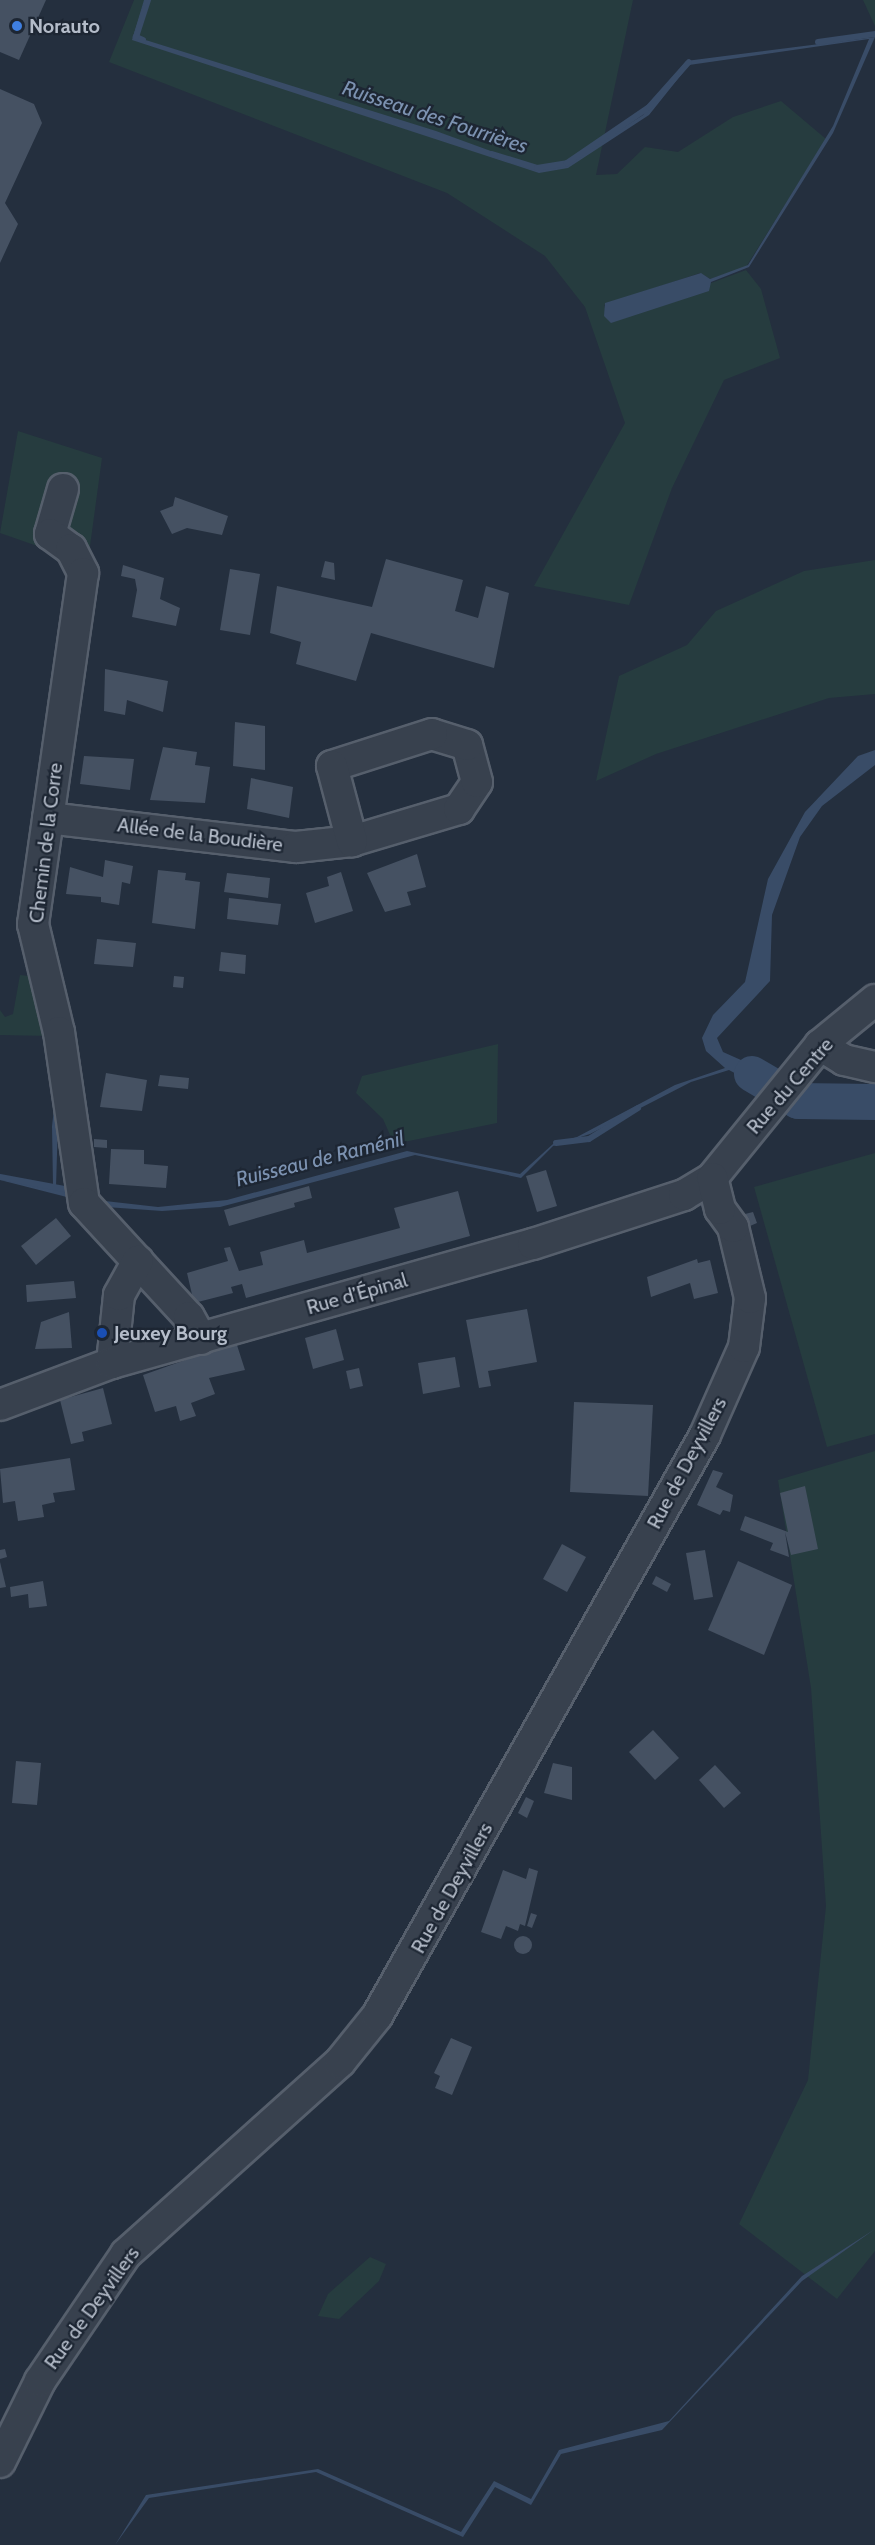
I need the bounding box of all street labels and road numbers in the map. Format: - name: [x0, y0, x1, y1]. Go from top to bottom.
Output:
- street label: Chemin de la Corre: [24, 762, 68, 924]
- street label: Allée de la Boudière: [116, 813, 284, 857]
- street label: Rue du Centre: [742, 1033, 838, 1139]
- street label: Rue d’Épinal: [304, 1268, 410, 1320]
- street label: Rue de Deyvillers: [642, 1393, 732, 1533]
- street label: Rue de Deyvillers: [406, 1818, 498, 1958]
- street label: Rue de Deyvillers: [39, 2242, 145, 2374]

